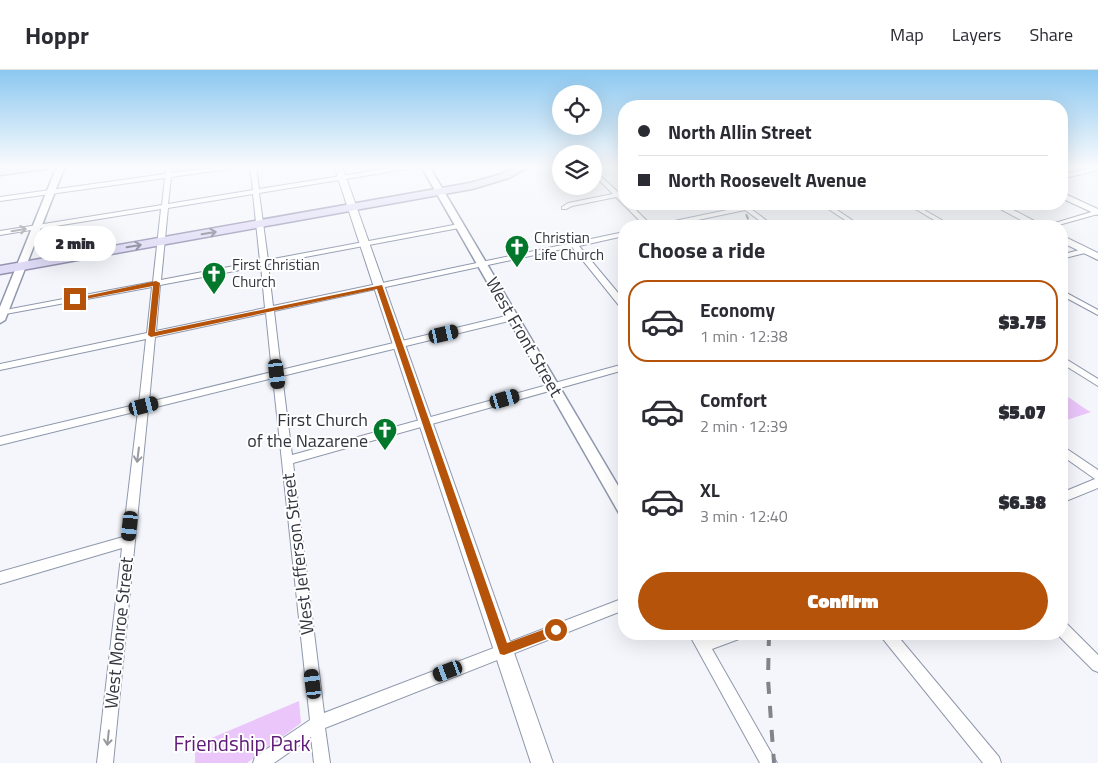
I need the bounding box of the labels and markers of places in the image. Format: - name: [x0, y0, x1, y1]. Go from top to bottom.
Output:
- place label: Christian Life Church: [534, 226, 604, 266]
- church icon: Christian Life Church: [504, 234, 530, 268]
- place label: First Christian Church: [232, 253, 320, 293]
- church icon: First Christian Church: [201, 261, 227, 295]
- place label: First Church of the Nazarene: [247, 406, 368, 454]
- church icon: First Church of the Nazarene: [372, 417, 398, 451]

